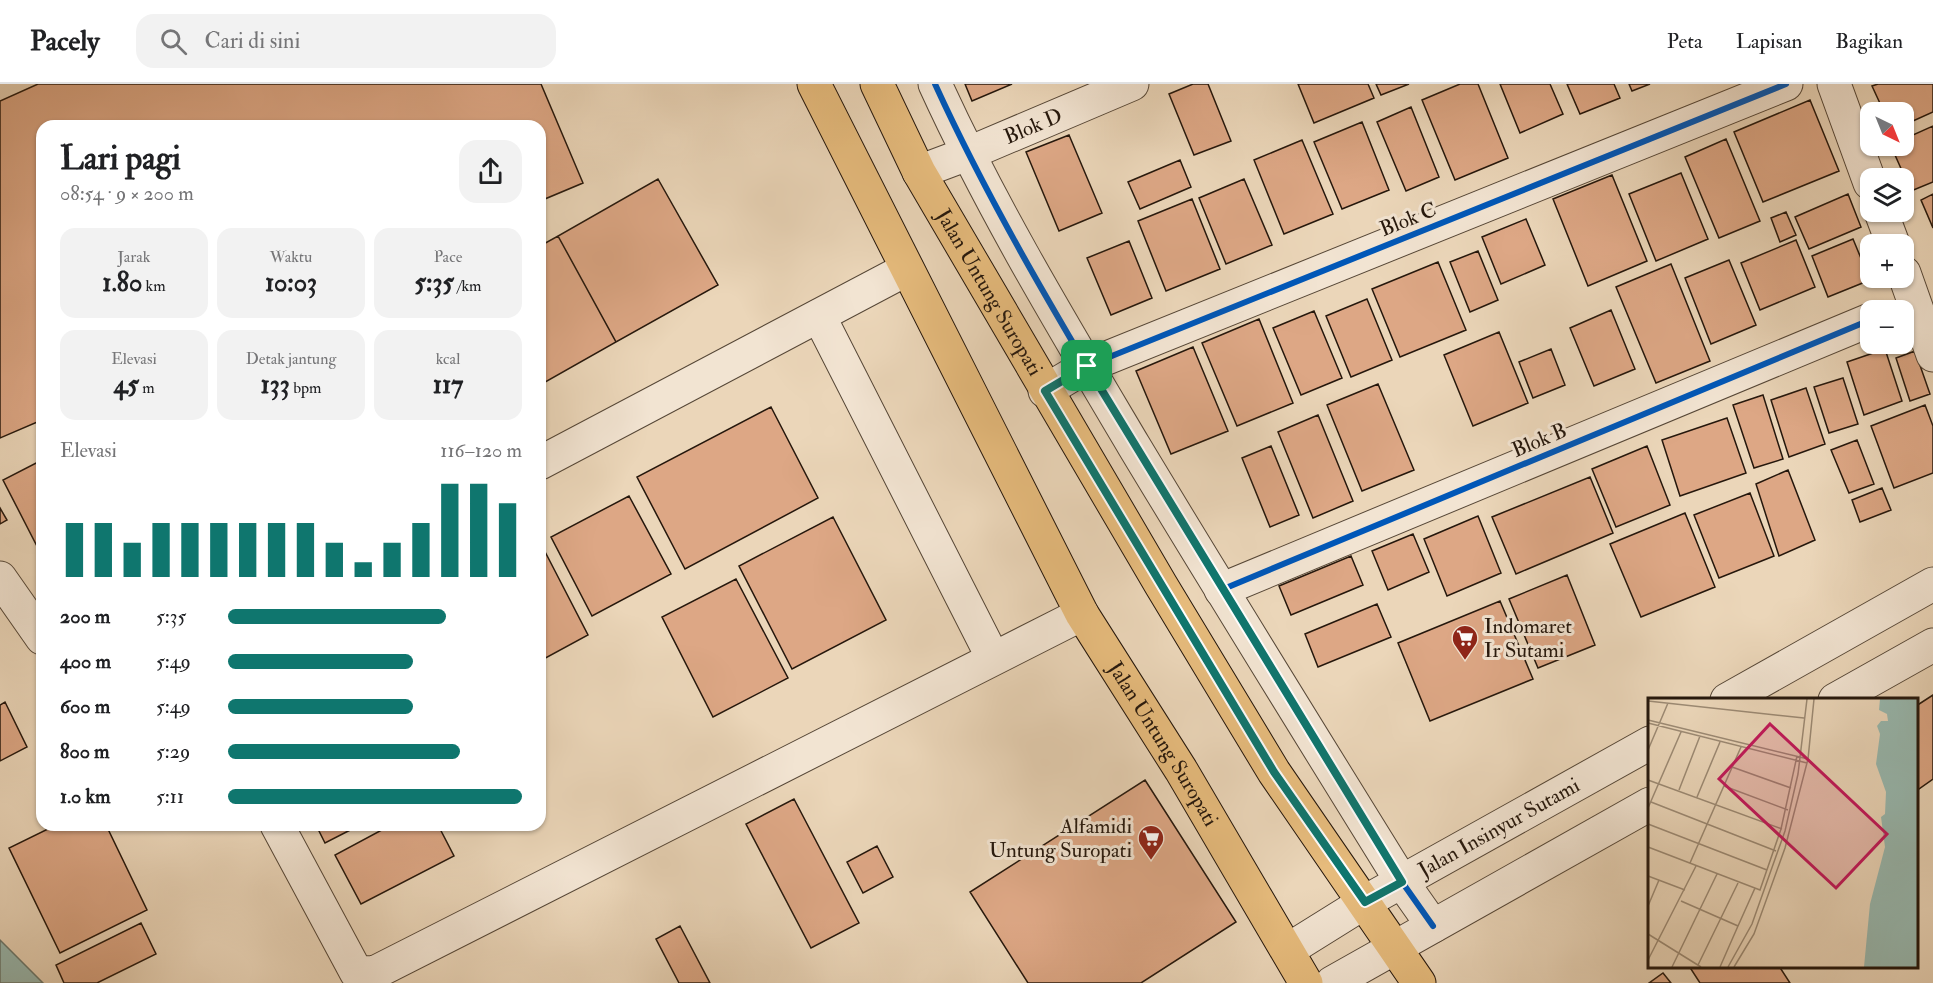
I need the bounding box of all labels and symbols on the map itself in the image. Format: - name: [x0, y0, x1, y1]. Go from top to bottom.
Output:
- street label: Blok D: [1000, 102, 1066, 151]
- north arrow: [1860, 102, 1914, 156]
- street label: Blok C: [1376, 196, 1441, 243]
- street label: Jalan Untung Suropati: [929, 203, 1049, 381]
- pin: [1061, 340, 1112, 391]
- street label: Blok B: [1508, 417, 1571, 464]
- place label: Indomaret Ir Sutami: [1484, 613, 1572, 664]
- supermarket icon: Indomaret Ir Sutami: [1450, 623, 1480, 661]
- street label: Jalan Untung Suropati: [1101, 656, 1224, 832]
- inset map: [1648, 698, 1918, 968]
- street label: Jalan Insinyur Sutami: [1413, 772, 1585, 884]
- place label: Alfamidi Untung Suropati: [989, 813, 1132, 864]
- supermarket icon: Alfamidi Untung Suropati: [1136, 823, 1166, 861]

